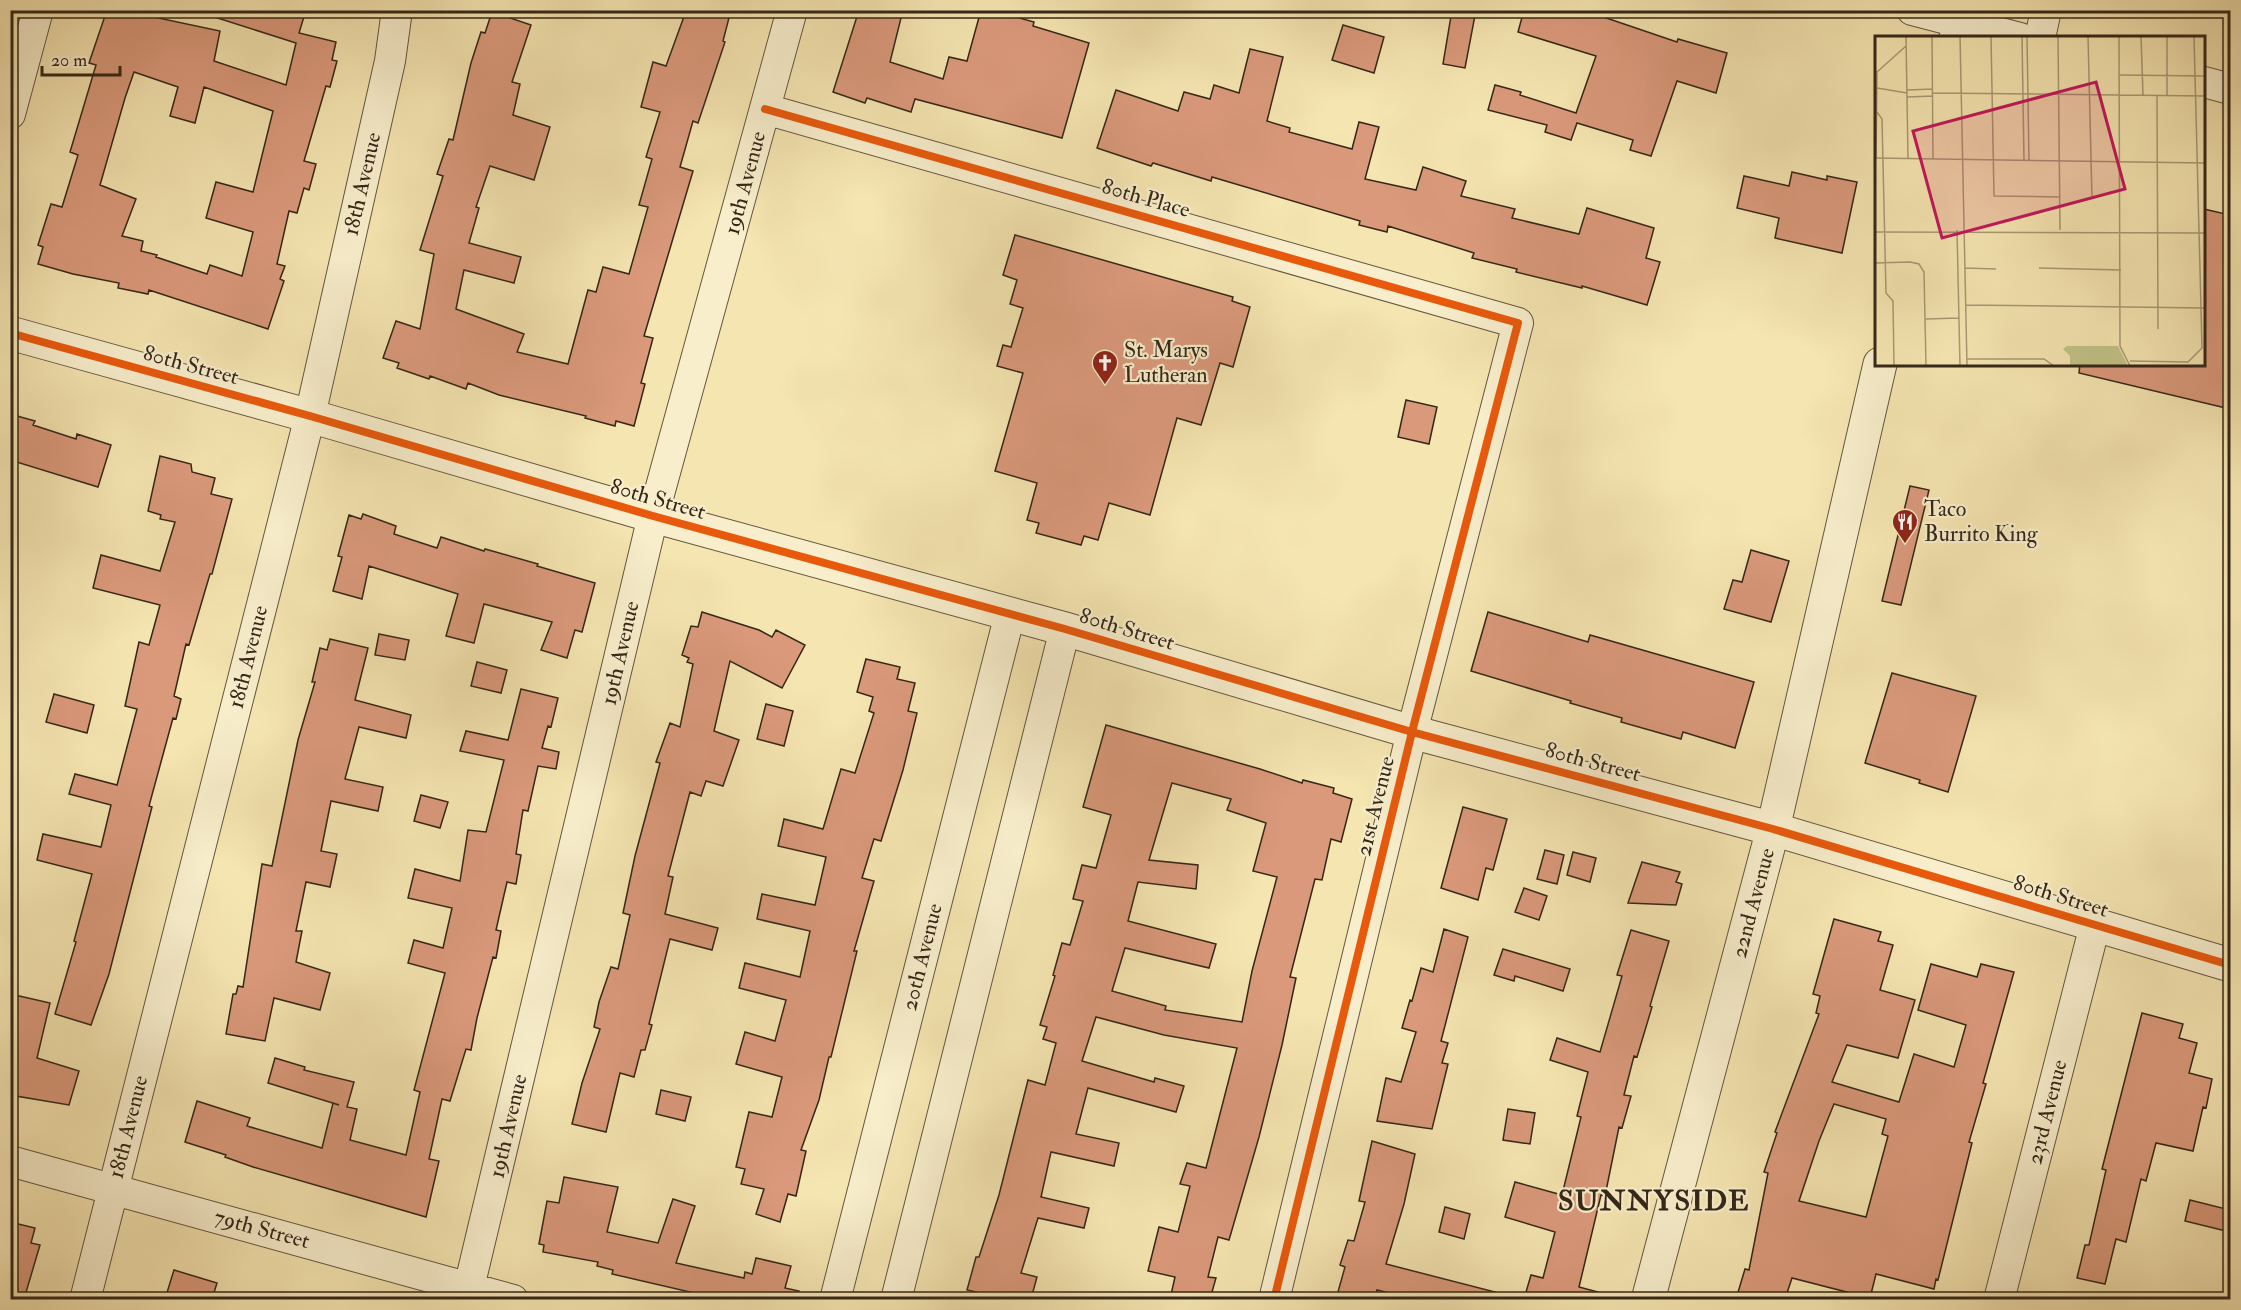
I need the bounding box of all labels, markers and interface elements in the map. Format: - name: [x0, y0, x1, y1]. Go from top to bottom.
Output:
- inset map: [1875, 36, 2205, 366]
- scale bar: [42, 39, 120, 77]
- text: 20 m: [51, 49, 87, 72]
- street label: 19th Avenue: [718, 128, 772, 238]
- street label: 18th Avenue: [337, 130, 387, 238]
- street label: 80th Place: [1099, 172, 1193, 224]
- place label: St. Marys Lutheran: [1124, 336, 1208, 389]
- street label: 80th Street: [140, 339, 242, 391]
- church icon: St. Marys Lutheran: [1090, 348, 1120, 386]
- street label: 80th Street: [607, 472, 709, 526]
- place label: Taco Burrito King: [1924, 495, 2039, 548]
- restaurant icon: Taco Burrito King: [1890, 507, 1920, 545]
- street label: 19th Avenue: [594, 598, 646, 708]
- street label: 80th Street: [1076, 601, 1178, 657]
- street label: 18th Avenue: [222, 603, 274, 711]
- street label: 80th Street: [1542, 736, 1644, 788]
- street label: 21st Avenue: [1349, 753, 1401, 859]
- street label: 22nd Avenue: [1725, 845, 1781, 961]
- street label: 80th Street: [2010, 868, 2112, 924]
- street label: 20th Avenue: [895, 901, 949, 1013]
- street label: 23rd Avenue: [2020, 1057, 2074, 1167]
- street label: 19th Avenue: [482, 1071, 534, 1181]
- street label: 18th Avenue: [102, 1073, 154, 1181]
- district label: SUNNYSIDE: [1558, 1184, 1750, 1219]
- street label: 79th Street: [211, 1203, 313, 1255]

